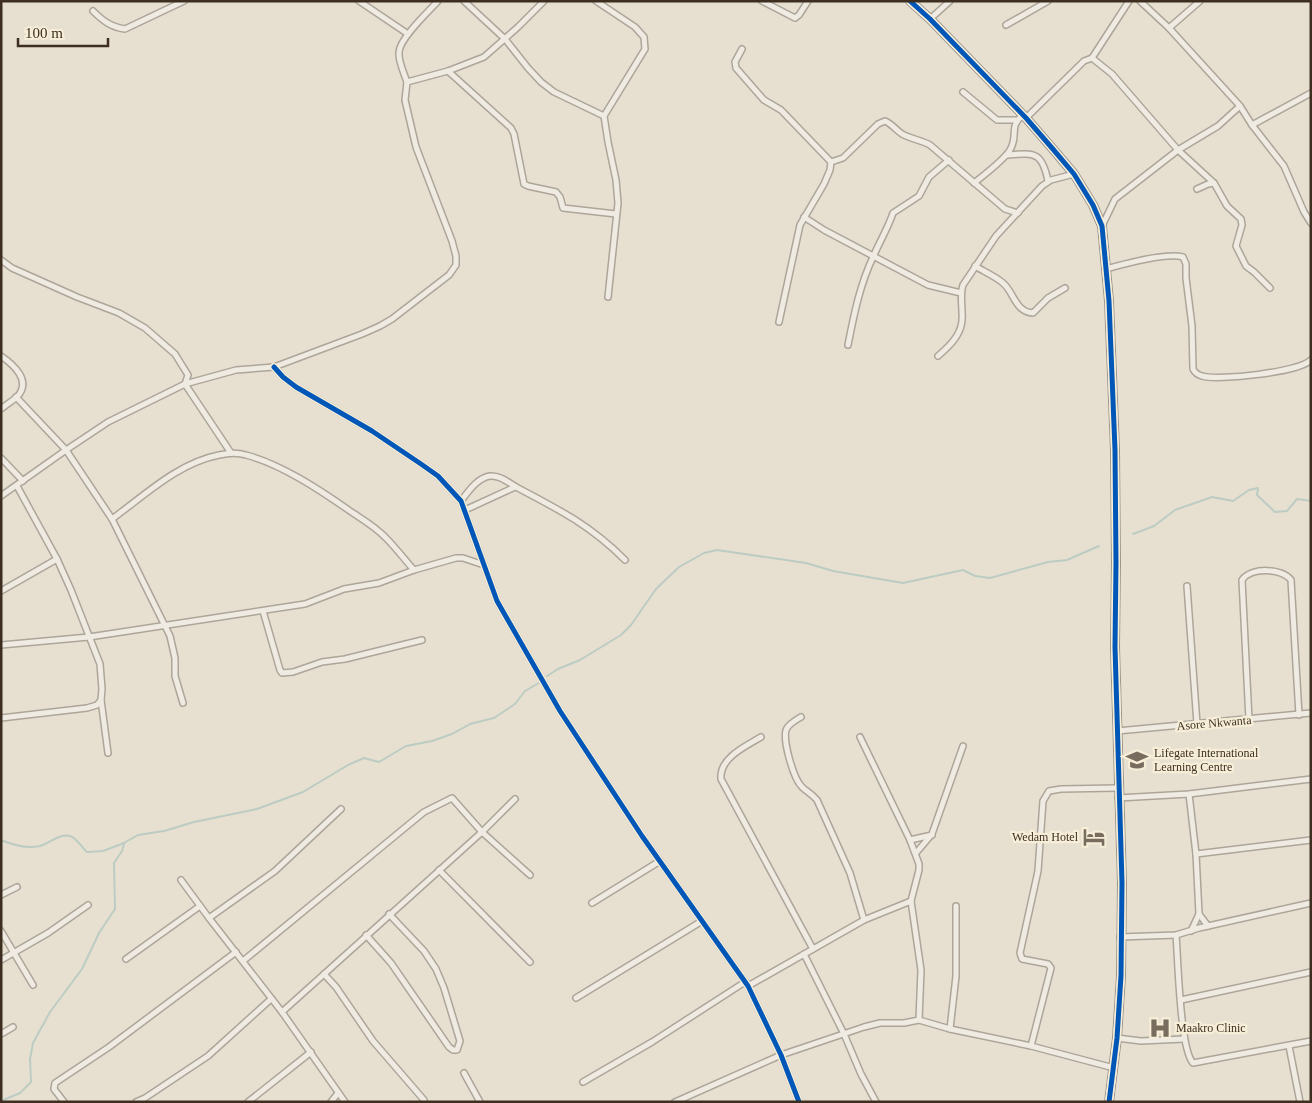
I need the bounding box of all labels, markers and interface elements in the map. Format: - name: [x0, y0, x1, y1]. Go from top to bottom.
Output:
- scale bar: [18, 15, 108, 47]
- text: 100 m: [25, 25, 63, 41]
- street label: Asore Nkwanta: [1176, 713, 1253, 733]
- place label: Lifegate International Learning Centre: [1154, 746, 1259, 774]
- school or university icon: Lifegate International Learning Centre: [1124, 747, 1150, 773]
- hotel icon: Wedam Hotel: [1081, 824, 1107, 850]
- place label: Wedam Hotel: [1012, 830, 1079, 844]
- hospital icon: Maakro Clinic: [1147, 1015, 1173, 1041]
- place label: Maakro Clinic: [1176, 1021, 1246, 1035]

